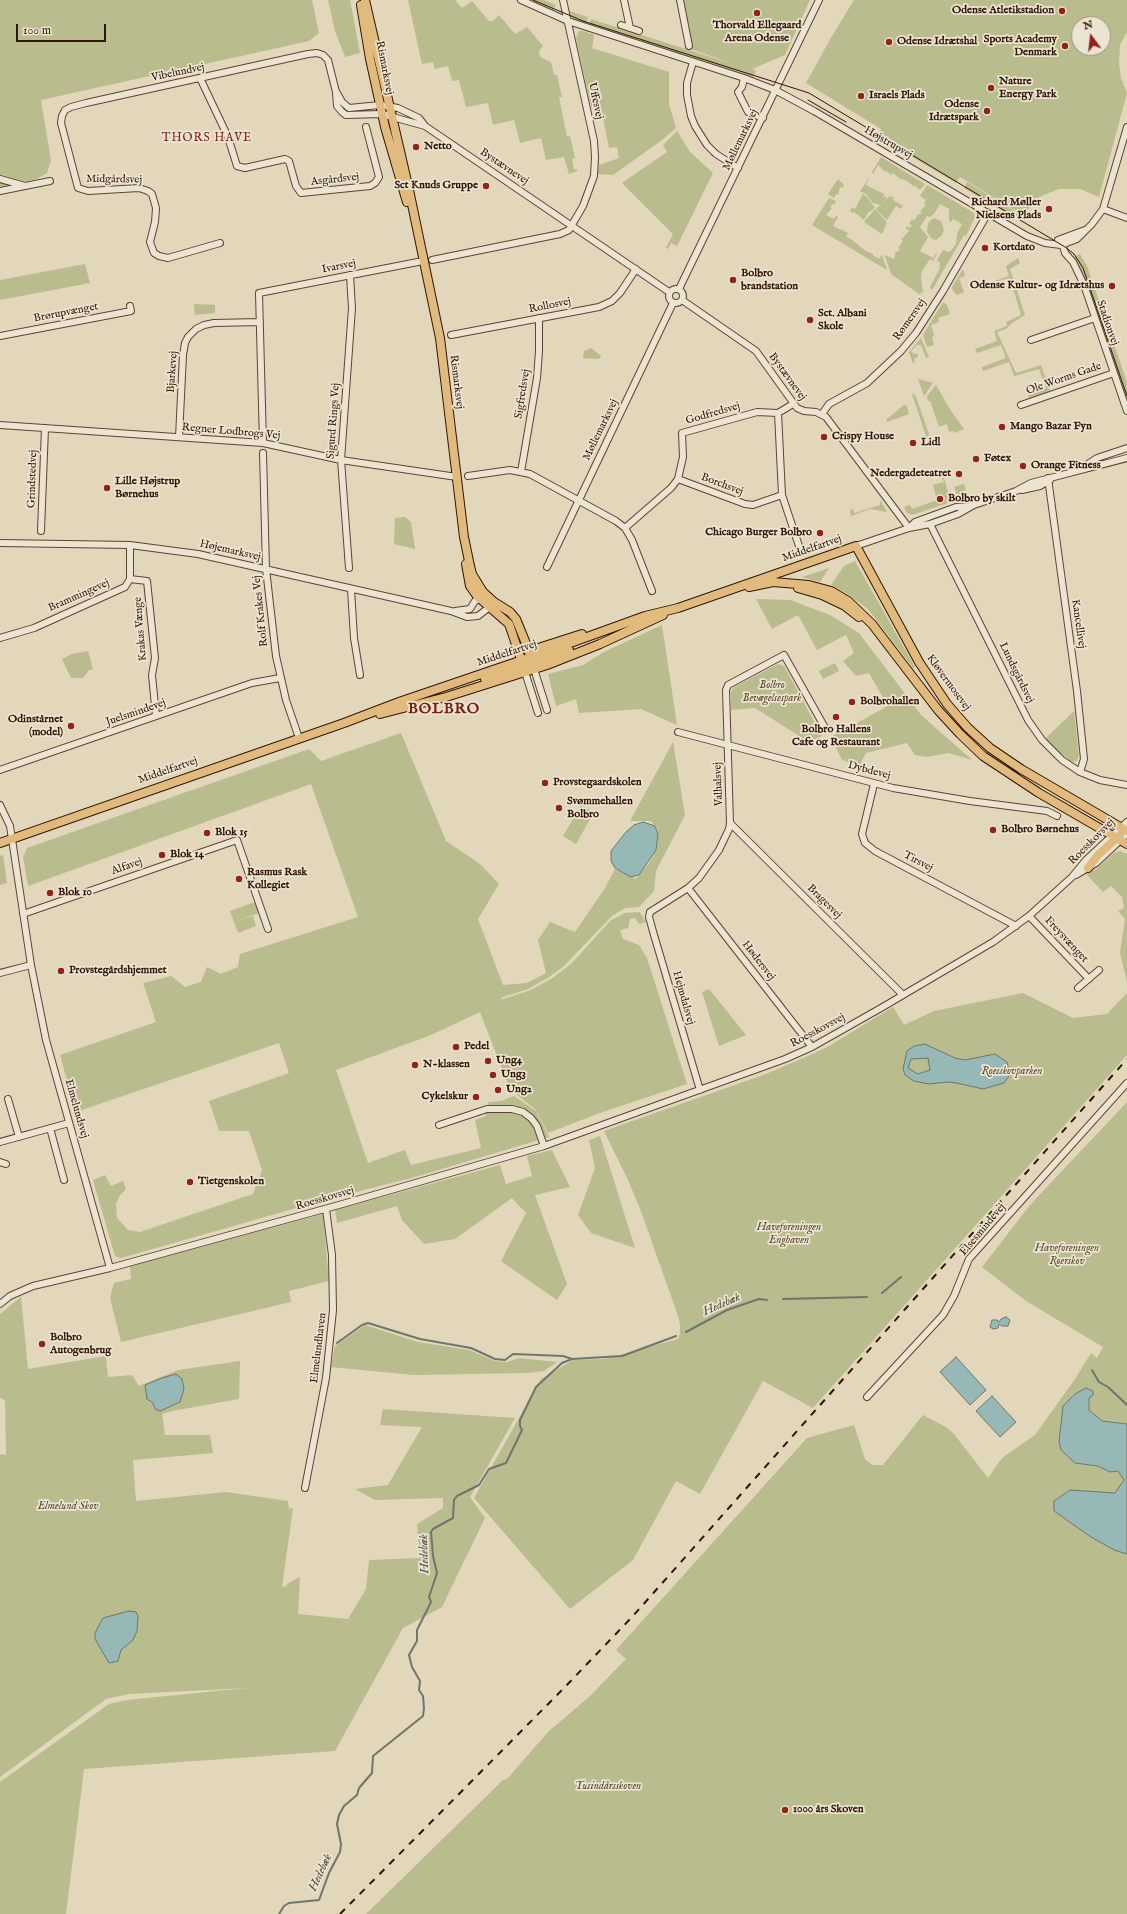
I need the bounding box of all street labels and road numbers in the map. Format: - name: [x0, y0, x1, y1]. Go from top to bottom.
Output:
- street label: Rismarksvej: [372, 40, 396, 96]
- street label: Vibelundvej: [150, 61, 206, 85]
- street label: Uffesvej: [585, 81, 605, 121]
- street label: Møllemarksvej: [720, 107, 762, 173]
- street label: Højstrupvej: [862, 124, 914, 162]
- street label: Bystævnevej: [477, 146, 531, 188]
- street label: Asgårdsvej: [310, 171, 360, 189]
- street label: Midgårdsvej: [86, 173, 142, 187]
- street label: Ivarsvej: [321, 257, 357, 277]
- street label: Rollosvej: [528, 295, 572, 317]
- street label: Rømersvej: [891, 296, 929, 344]
- street label: Stadionvej: [1093, 299, 1121, 347]
- street label: Brørupvænget: [33, 300, 99, 326]
- street label: Bjarkevej: [165, 351, 181, 393]
- street label: Bystævnevej: [765, 351, 809, 403]
- street label: Rismarksvej: [446, 354, 466, 410]
- street label: Ole Worms Gade: [1025, 360, 1103, 398]
- street label: Sigfredsvej: [513, 368, 533, 420]
- street label: Sigurd Rings Vej: [325, 383, 343, 459]
- street label: Møllemarksvej: [580, 397, 622, 463]
- street label: Godfredsvej: [684, 400, 742, 428]
- street label: Regner Lodbrogs Vej: [181, 421, 281, 443]
- street label: Grindstedvej: [25, 450, 41, 508]
- street label: Borchsvej: [699, 471, 745, 499]
- street label: Middelfartvej: [781, 533, 843, 565]
- street label: Højemarksvej: [198, 538, 262, 564]
- street label: Rolf Krakes Vej: [251, 575, 271, 647]
- street label: Brammingevej: [46, 577, 112, 615]
- street label: Krakas Vænge: [132, 596, 150, 662]
- street label: Kancellivej: [1068, 598, 1088, 650]
- street label: Middelfartvej: [475, 638, 539, 670]
- street label: Lundsgårdsvej: [996, 640, 1036, 706]
- street label: Kløvermosevej: [923, 652, 973, 714]
- street label: Juelsmindevej: [104, 697, 168, 729]
- street label: Middelfartvej: [137, 755, 199, 787]
- street label: Dybdevej: [846, 759, 892, 783]
- street label: Valhalsvej: [712, 762, 726, 806]
- street label: Roesskovsvej: [1066, 816, 1118, 868]
- street label: Tirsvej: [901, 849, 935, 875]
- street label: Alfavej: [110, 856, 144, 878]
- street label: Bragesvej: [804, 882, 844, 922]
- street label: Freysvænget: [1041, 914, 1091, 966]
- street label: Hødersvej: [738, 939, 778, 983]
- street label: Hejmdalsvej: [669, 970, 697, 1026]
- street label: Roesskovsvej: [788, 1011, 848, 1051]
- street label: Elmelundsvej: [61, 1078, 91, 1140]
- street label: Roesskovsvej: [294, 1184, 356, 1214]
- street label: Elsesmindevej: [957, 1201, 1009, 1259]
- street label: Elmelundhaven: [308, 1312, 330, 1384]

